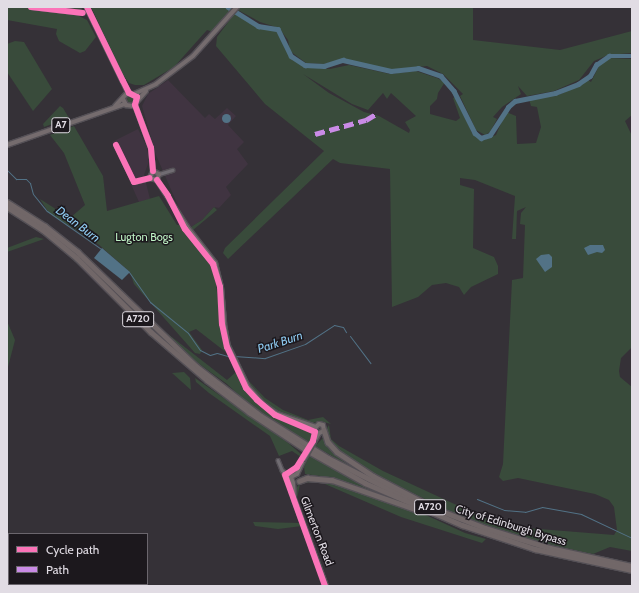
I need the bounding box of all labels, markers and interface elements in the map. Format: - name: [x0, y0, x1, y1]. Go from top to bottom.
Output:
- road number: A7: [51, 117, 71, 133]
- water label: Dean Burn: [53, 203, 103, 245]
- park label: Lugton Bogs: [115, 230, 173, 244]
- road number: A720: [122, 311, 154, 327]
- water label: Park Burn: [256, 328, 304, 356]
- street label: Gilmerton Road: [298, 494, 336, 568]
- road number: A720: [414, 499, 446, 515]
- street label: City of Edinburgh Bypass: [454, 502, 568, 548]
- legend: [8, 533, 148, 585]
- text: Cycle path: [46, 542, 99, 557]
- text: Path: [46, 562, 69, 577]

